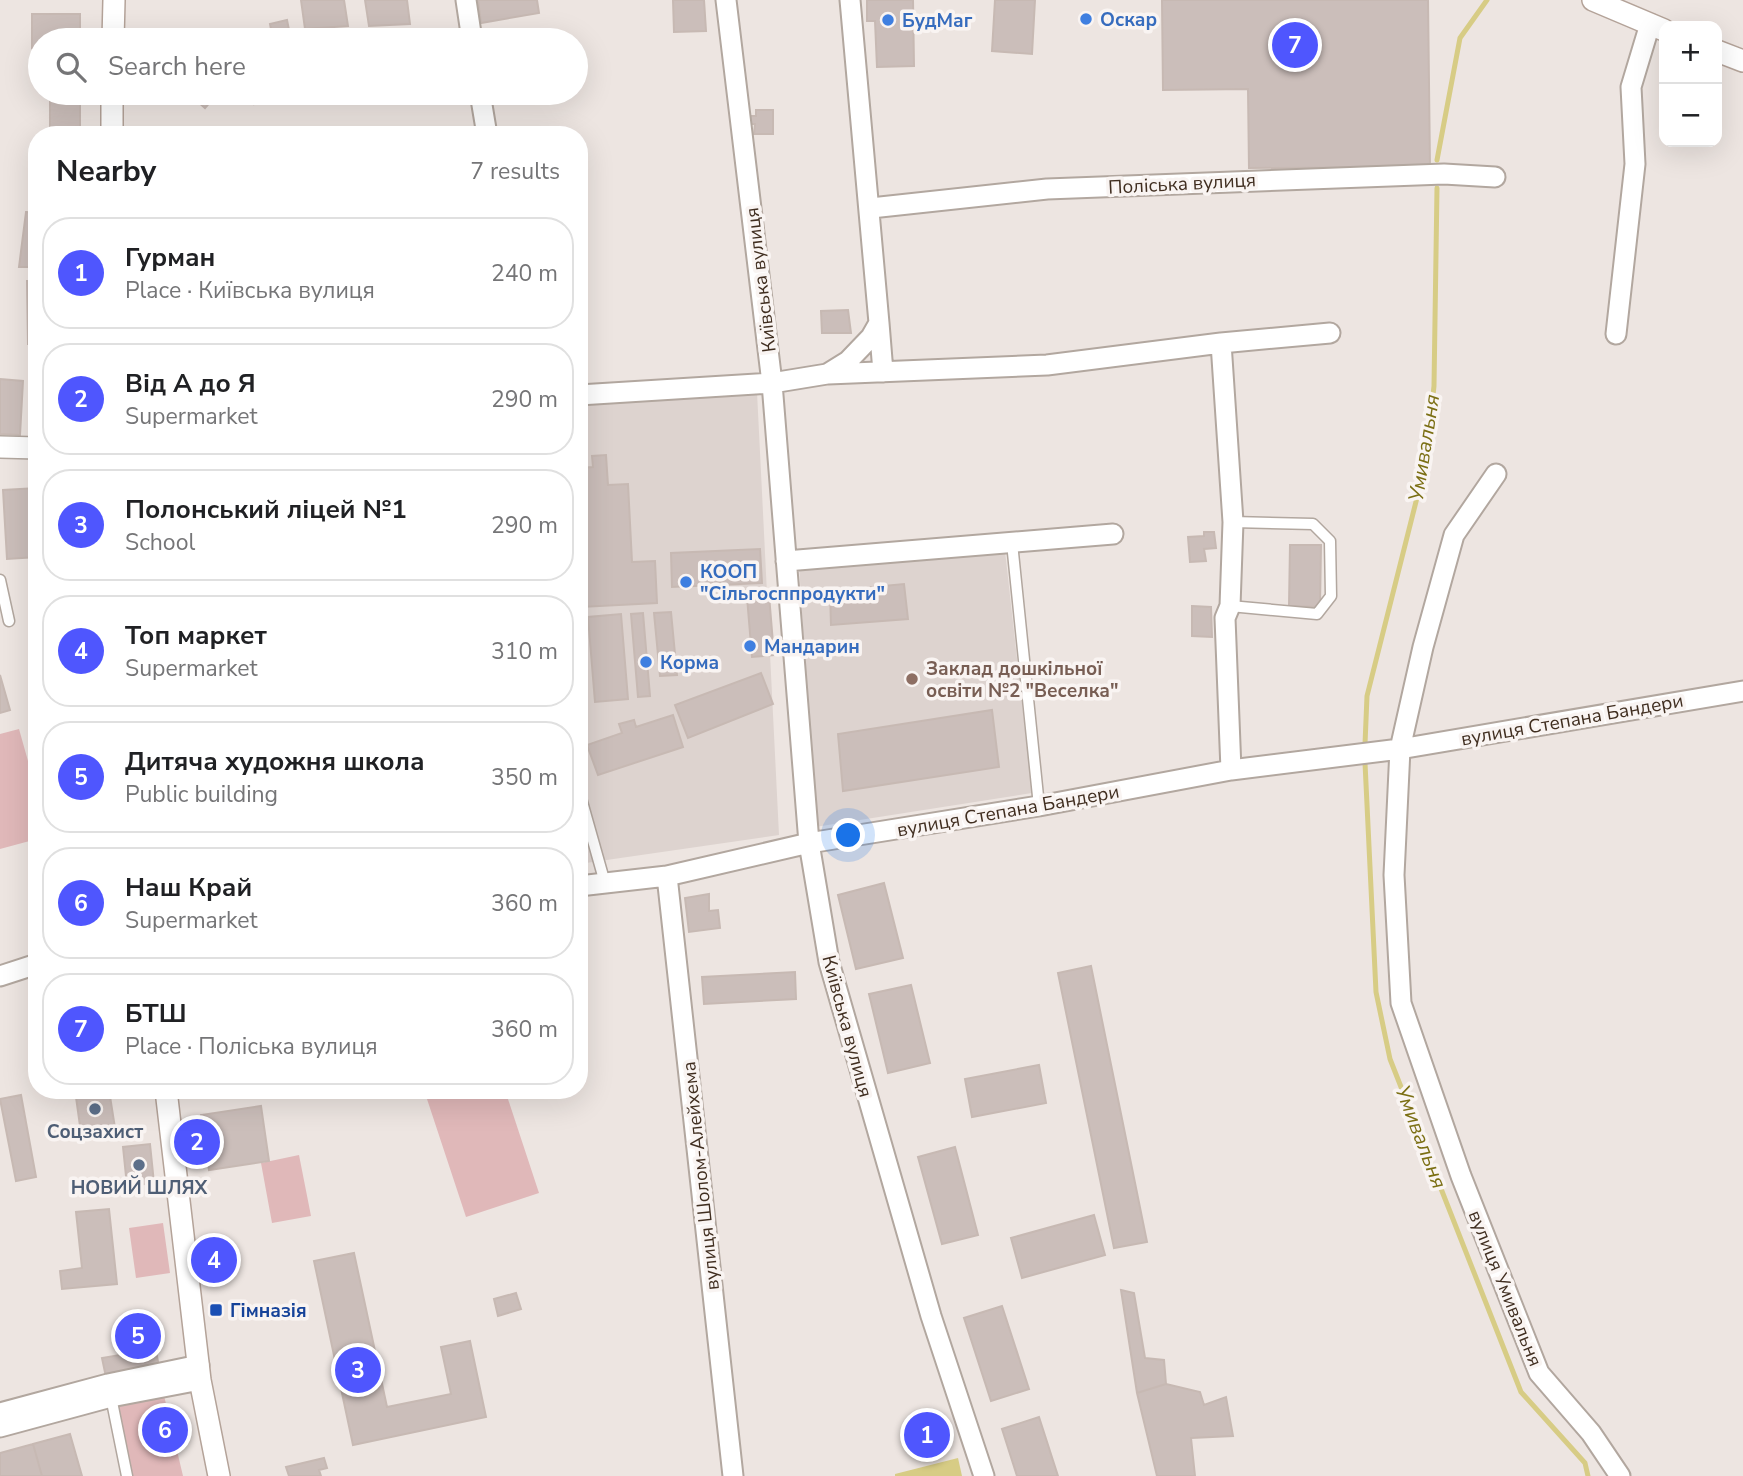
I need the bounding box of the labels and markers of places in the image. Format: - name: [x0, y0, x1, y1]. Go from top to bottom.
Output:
- place label: Оскар: [1100, 7, 1157, 33]
- place label: БудМаг: [902, 8, 973, 34]
- marker: Оскар: [1078, 11, 1094, 27]
- marker: БудМаг: [880, 12, 896, 28]
- pin: 7: [1272, 19, 1318, 71]
- place label: КООП "Сільгосппродукти": [700, 559, 885, 607]
- marker: КООП "Сільгосппродукти": [678, 574, 694, 590]
- place label: Мандарин: [764, 634, 860, 660]
- marker: Мандарин: [742, 638, 758, 654]
- place label: Корма: [660, 650, 719, 676]
- marker: Корма: [638, 654, 654, 670]
- place label: Заклад дошкільної освіти №2 "Веселка": [926, 656, 1118, 704]
- marker: Заклад дошкільної освіти №2 "Веселка": [904, 671, 920, 687]
- marker: Соцзахист: [87, 1101, 103, 1117]
- pin: 2: [174, 1116, 220, 1168]
- place label: Соцзахист: [47, 1119, 143, 1145]
- marker: НОВИЙ ШЛЯХ: [131, 1157, 147, 1173]
- place label: НОВИЙ ШЛЯХ: [71, 1175, 208, 1201]
- pin: 4: [191, 1234, 237, 1286]
- place label: Гімназія: [230, 1298, 307, 1324]
- marker: Гімназія: [208, 1302, 224, 1318]
- pin: 5: [115, 1310, 161, 1362]
- pin: 3: [335, 1344, 381, 1396]
- pin: 6: [142, 1404, 188, 1456]
- pin: 1: [904, 1409, 950, 1461]

